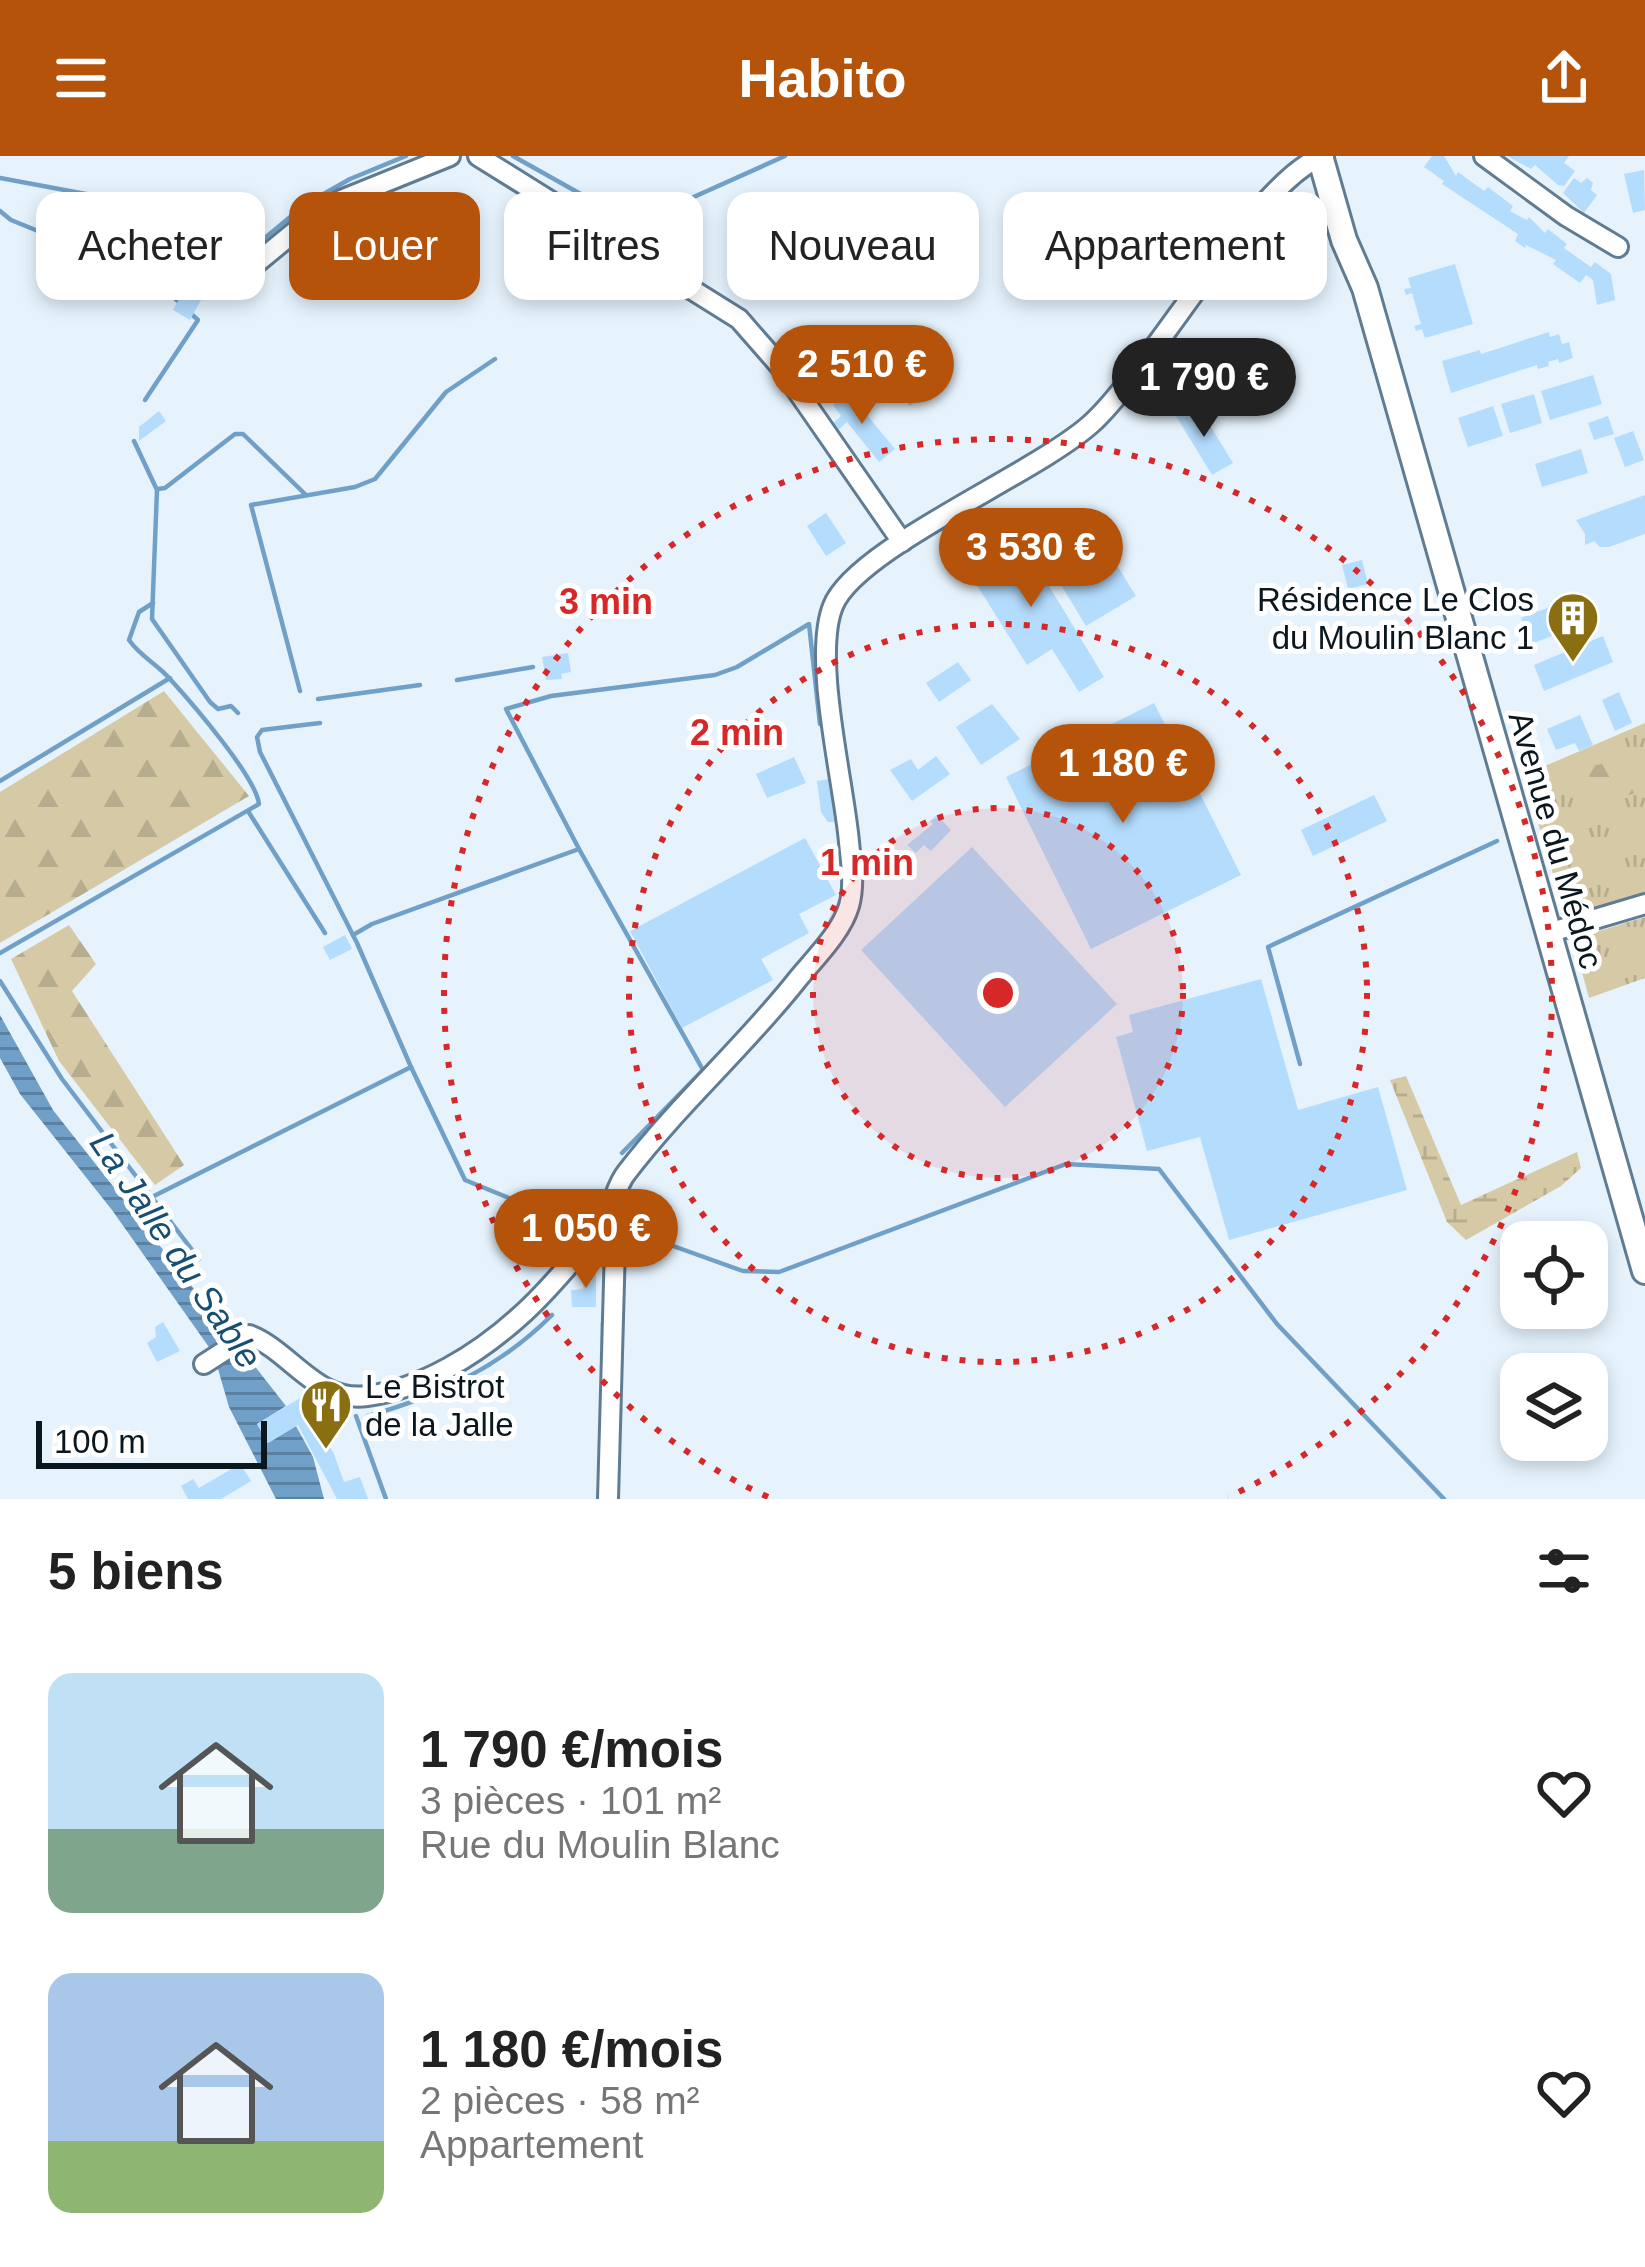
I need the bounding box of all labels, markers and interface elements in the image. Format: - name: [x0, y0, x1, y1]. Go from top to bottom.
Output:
- icon: menu: [48, 45, 114, 111]
- icon: share: [1531, 45, 1597, 111]
- text: Habito: [739, 48, 907, 108]
- chip: Acheter: [36, 192, 265, 300]
- chip: Louer: [289, 192, 480, 300]
- chip: Filtres: [504, 192, 703, 300]
- chip: Nouveau: [727, 192, 979, 300]
- chip: Appartement: [1003, 192, 1327, 300]
- pin: 2 510 €: [751, 325, 973, 427]
- pin: 1 790 €: [1093, 338, 1315, 440]
- text: 2 510 €: [797, 342, 927, 385]
- text: 1 790 €: [1139, 355, 1269, 398]
- pin: 3 530 €: [920, 508, 1142, 610]
- text: 3 530 €: [966, 525, 1096, 568]
- text: 3 min: [559, 581, 653, 622]
- place label: Résidence Le Clos du Moulin Blanc 1: [1257, 581, 1534, 656]
- building icon: Résidence Le Clos du Moulin Blanc 1: [1545, 590, 1601, 664]
- street label: Avenue du Médoc: [1502, 707, 1610, 973]
- text: 2 min: [690, 712, 784, 753]
- pin: 1 180 €: [1012, 724, 1234, 826]
- text: 1 180 €: [1058, 741, 1188, 784]
- text: 1 min: [820, 842, 914, 883]
- centre of rings: [977, 972, 1019, 1014]
- water label: La Jalle du Sable: [82, 1124, 270, 1376]
- pin: 1 050 €: [475, 1189, 697, 1291]
- text: 1 050 €: [521, 1206, 651, 1249]
- map controls: [1500, 1221, 1608, 1461]
- button: locate: [1500, 1221, 1608, 1329]
- button: layers: [1500, 1353, 1608, 1461]
- place label: Le Bistrot de la Jalle: [365, 1368, 514, 1443]
- restaurant icon: Le Bistrot de la Jalle: [298, 1377, 354, 1451]
- scale bar: [36, 1415, 267, 1468]
- text: 100 m: [54, 1423, 146, 1460]
- icon: filters: [1531, 1538, 1597, 1604]
- text: 5 biens: [48, 1543, 224, 1600]
- icon: home: [144, 1721, 288, 1865]
- text: 1 790 €/mois: [420, 1721, 723, 1778]
- icon: heart: [1531, 1760, 1597, 1826]
- text: 3 pièces · 101 m²: [420, 1779, 721, 1822]
- text: Rue du Moulin Blanc: [420, 1823, 780, 1866]
- icon: home: [144, 2021, 288, 2165]
- text: 1 180 €/mois: [420, 2021, 723, 2078]
- icon: heart: [1531, 2060, 1597, 2126]
- text: 2 pièces · 58 m²: [420, 2079, 700, 2122]
- text: Appartement: [420, 2123, 643, 2166]

